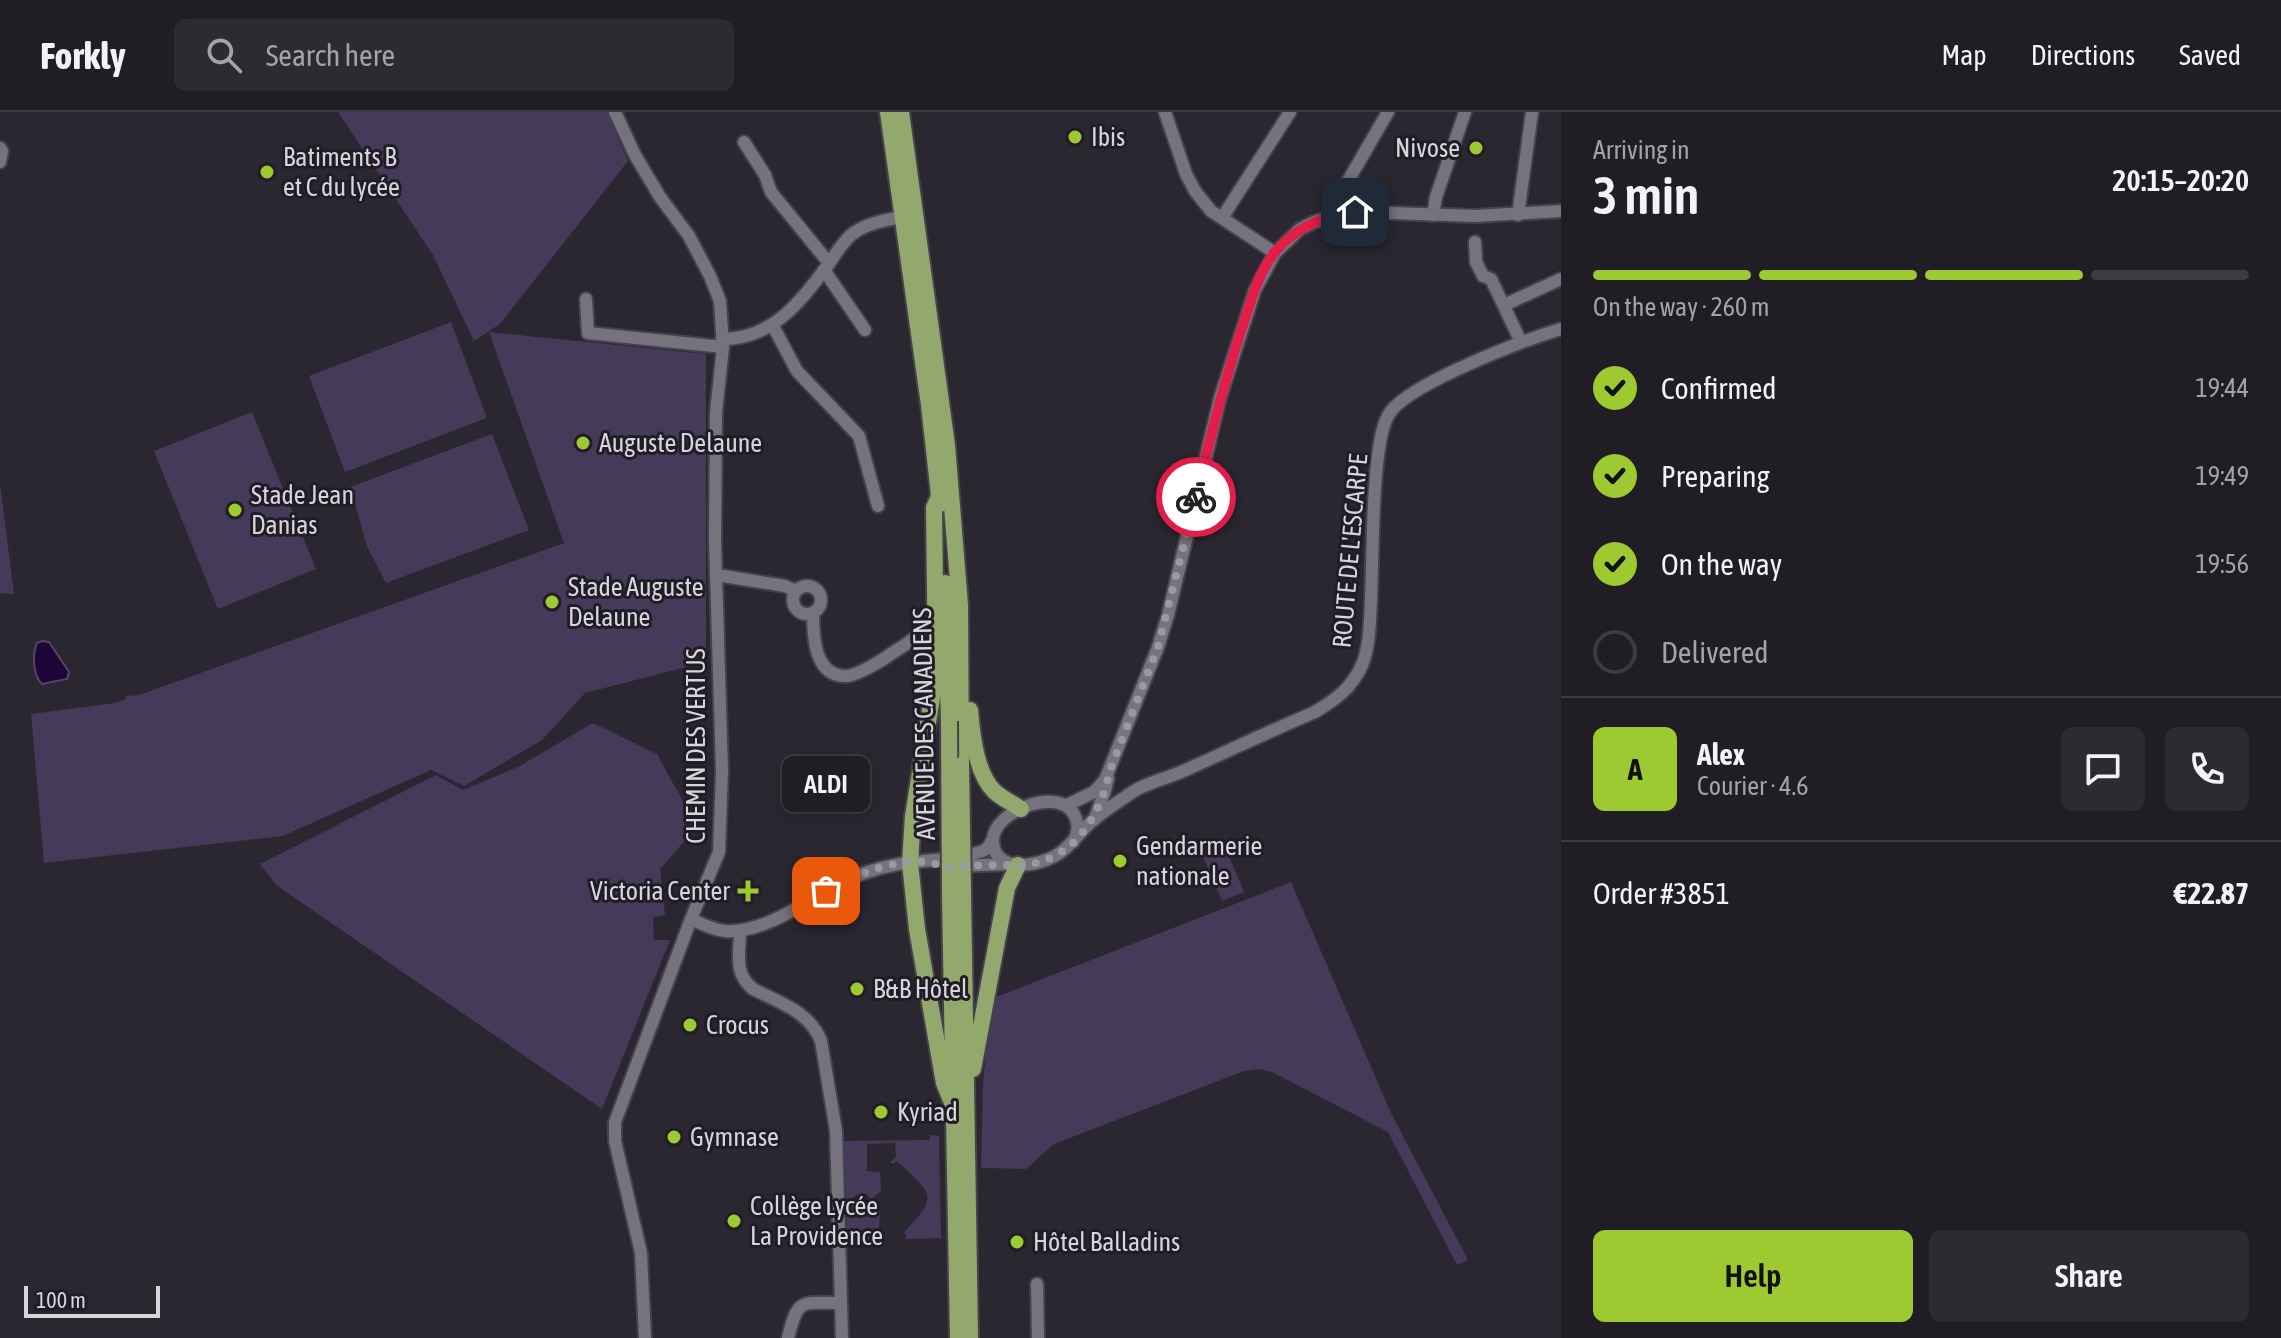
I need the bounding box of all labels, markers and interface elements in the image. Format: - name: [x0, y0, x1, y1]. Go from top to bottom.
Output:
- search box: [174, 19, 734, 91]
- icon: search: [202, 33, 246, 77]
- text: Forkly: [40, 34, 126, 77]
- text: Search here: [266, 38, 395, 72]
- text: Map: [1942, 39, 1987, 71]
- text: Directions: [2031, 39, 2135, 71]
- text: Saved: [2179, 39, 2241, 71]
- place label: Ibis: [1091, 122, 1125, 152]
- marker: Ibis: [1066, 128, 1084, 146]
- place label: Nivose: [1395, 133, 1460, 163]
- text: Arriving in: [1593, 135, 1690, 165]
- marker: Nivose: [1467, 139, 1485, 157]
- place label: Batiments B et C du lycée: [283, 142, 400, 202]
- marker: Batiments B et C du lycée: [258, 163, 276, 181]
- text: 20:15–20:20: [2112, 163, 2249, 197]
- text: 3 min: [1593, 165, 1699, 225]
- pin: [1321, 178, 1389, 246]
- icon: home: [1333, 190, 1377, 234]
- text: On the way · 260 m: [1593, 292, 1770, 322]
- icon: check: [1593, 366, 1637, 410]
- text: Confirmed: [1661, 371, 1776, 405]
- text: 19:44: [2195, 373, 2249, 403]
- place label: Auguste Delaune: [599, 428, 762, 458]
- marker: Auguste Delaune: [574, 434, 592, 452]
- street label: ROUTE DE L'ESCARPE: [1327, 453, 1373, 649]
- icon: check: [1593, 454, 1637, 498]
- courier: [1156, 457, 1236, 537]
- text: Preparing: [1661, 459, 1770, 493]
- text: 19:49: [2195, 461, 2249, 491]
- icon: bike: [1174, 475, 1218, 519]
- place label: Stade Jean Danias: [251, 480, 354, 540]
- marker: Stade Jean Danias: [226, 501, 244, 519]
- icon: check: [1593, 542, 1637, 586]
- text: On the way: [1661, 547, 1782, 581]
- text: 19:56: [2195, 549, 2249, 579]
- place label: Stade Auguste Delaune: [568, 572, 703, 632]
- marker: Stade Auguste Delaune: [543, 593, 561, 611]
- street label: AVENUE DES CANADIENS: [907, 607, 941, 841]
- text: Delivered: [1661, 635, 1769, 669]
- street label: CHEMIN DES VERTUS: [681, 648, 711, 844]
- button: chat: [2061, 727, 2145, 811]
- button: phone: [2165, 727, 2249, 811]
- text: Alex: [1697, 737, 1745, 771]
- text: A: [1628, 752, 1642, 786]
- callout: ALDI: [782, 755, 870, 811]
- text: ALDI: [804, 769, 848, 799]
- text: Courier · 4.6: [1697, 771, 1808, 801]
- place label: Gendarmerie nationale: [1136, 831, 1262, 891]
- marker: Gendarmerie nationale: [1111, 852, 1129, 870]
- pin: [792, 857, 860, 925]
- icon: bag: [804, 869, 848, 913]
- place label: Victoria Center: [590, 876, 730, 906]
- text: Order #3851: [1593, 876, 1730, 910]
- text: €22.87: [2174, 876, 2249, 910]
- marker: Victoria Center: [737, 880, 759, 902]
- place label: B&B Hôtel: [873, 974, 968, 1004]
- marker: B&B Hôtel: [848, 980, 866, 998]
- place label: Crocus: [706, 1010, 769, 1040]
- marker: Crocus: [681, 1016, 699, 1034]
- place label: Kyriad: [897, 1097, 958, 1127]
- marker: Kyriad: [872, 1103, 890, 1121]
- place label: Gymnase: [690, 1122, 779, 1152]
- marker: Gymnase: [665, 1128, 683, 1146]
- place label: Collège Lycée La Providence: [750, 1191, 883, 1251]
- marker: Collège Lycée La Providence: [725, 1212, 743, 1230]
- place label: Hôtel Balladins: [1033, 1227, 1180, 1257]
- button: Help: [1593, 1230, 1913, 1322]
- button: Share: [1929, 1230, 2249, 1322]
- marker: Hôtel Balladins: [1008, 1233, 1026, 1251]
- scale bar: [24, 1282, 160, 1318]
- text: 100 m: [36, 1287, 86, 1313]

